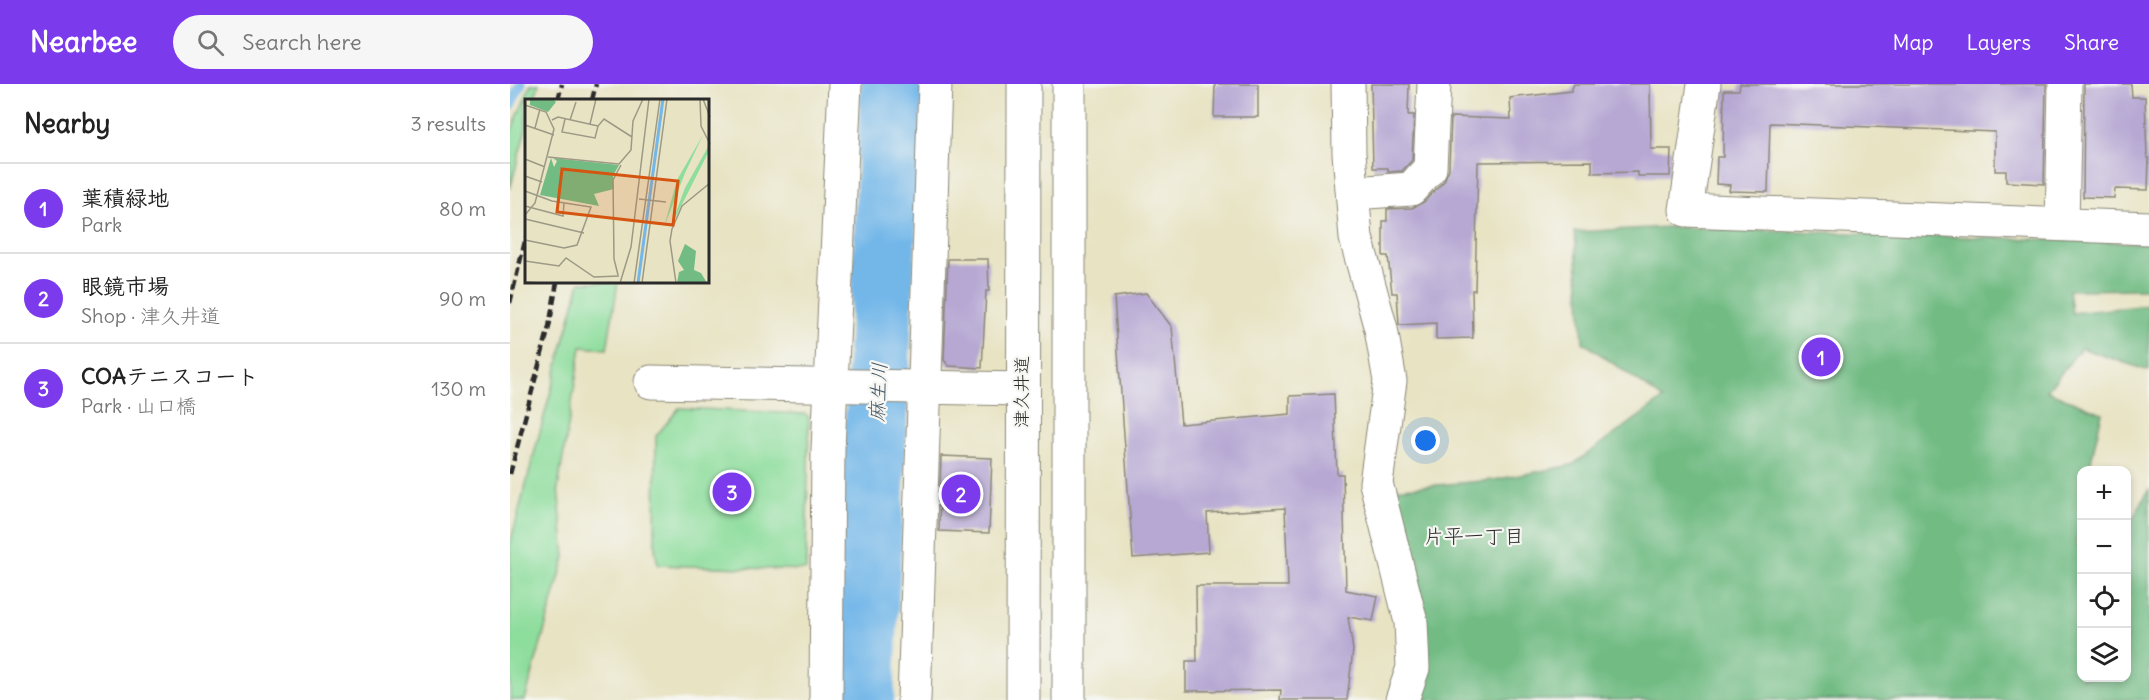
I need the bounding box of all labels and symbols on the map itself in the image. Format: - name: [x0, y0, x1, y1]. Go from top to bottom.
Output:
- inset map: [525, 99, 710, 284]
- pin: 1: [1802, 334, 1840, 380]
- street label: 津久井道: [1010, 356, 1033, 428]
- water label: 麻生川: [863, 361, 892, 423]
- your location: [1411, 426, 1440, 455]
- pin: 3: [712, 470, 752, 514]
- pin: 2: [942, 472, 980, 516]
- district label: 片平一丁目: [1424, 523, 1524, 548]

